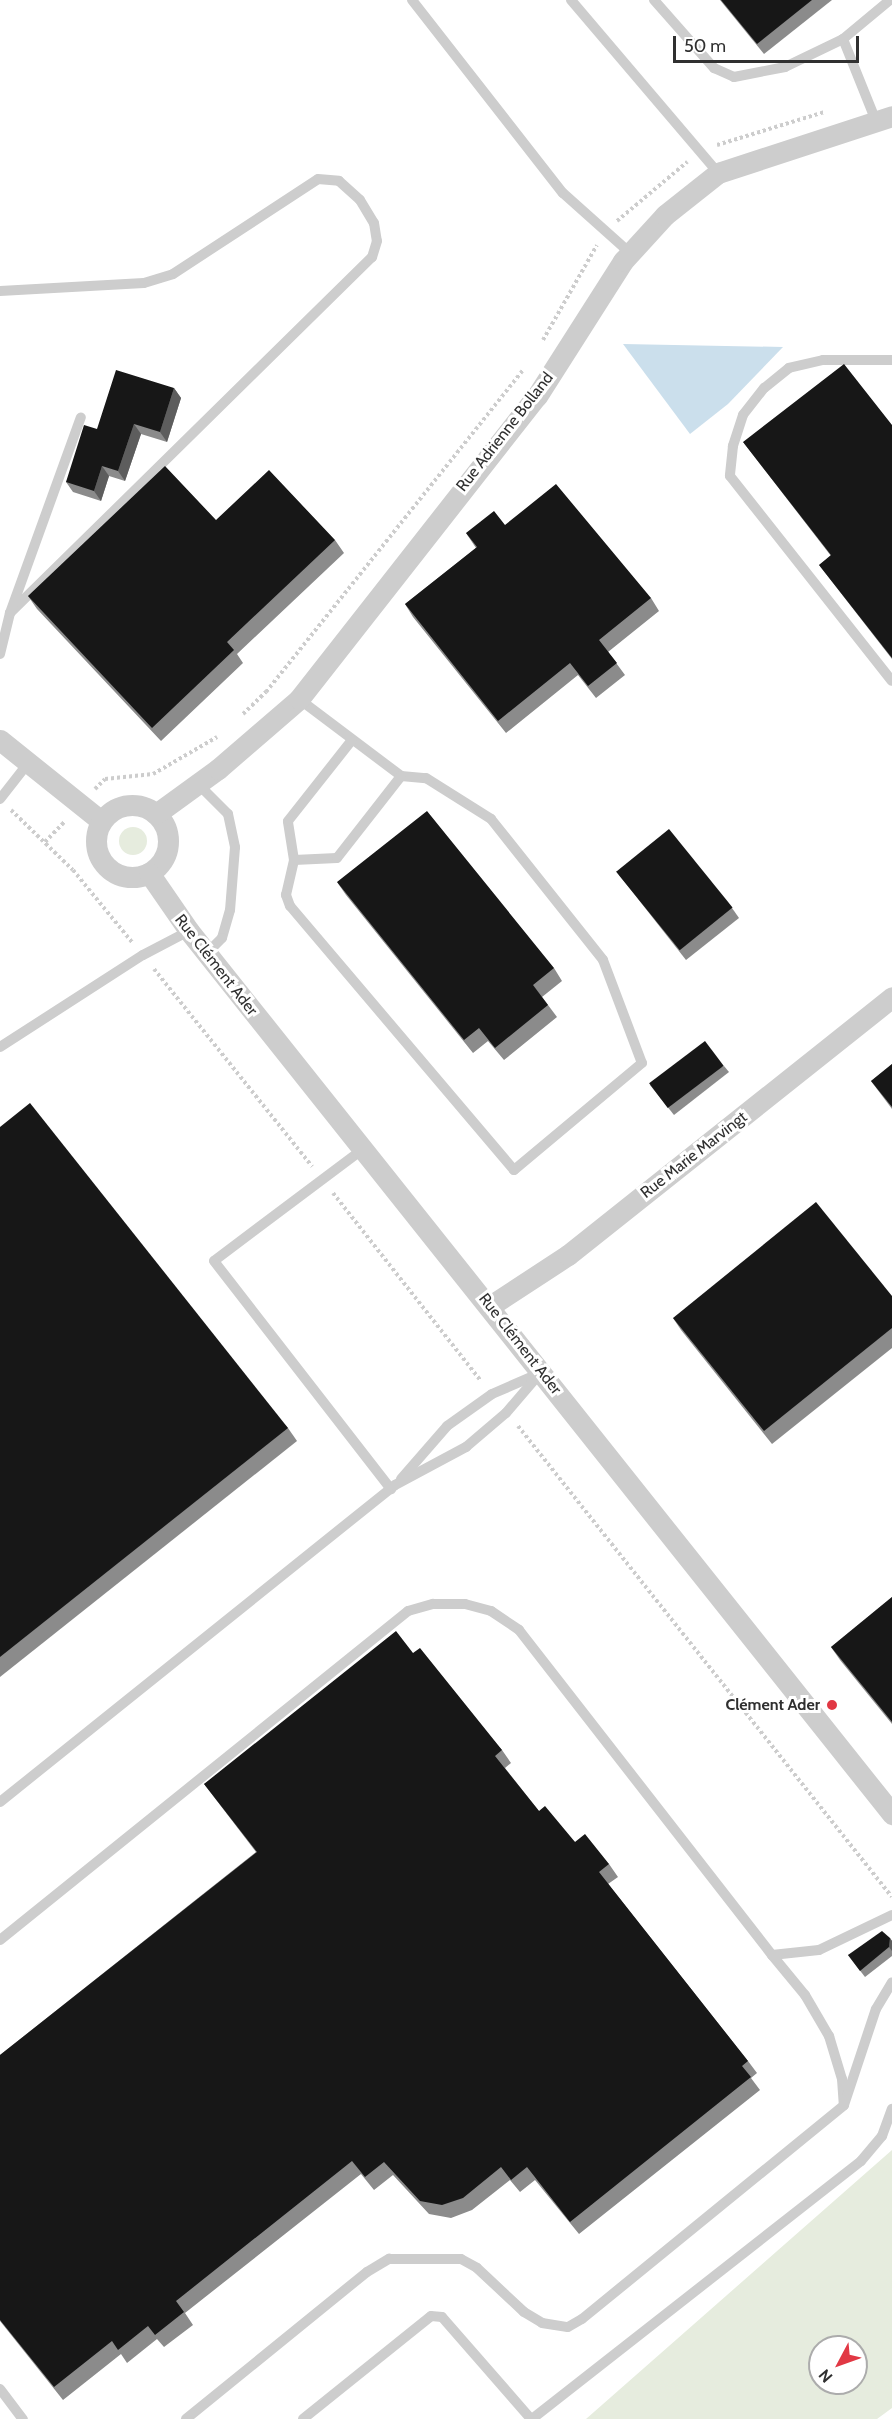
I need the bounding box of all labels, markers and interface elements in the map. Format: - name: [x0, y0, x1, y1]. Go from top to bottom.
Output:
- scale bar: [676, 24, 862, 62]
- text: 50 m: [684, 35, 726, 57]
- street label: Rue Adrienne Bolland: [453, 369, 557, 495]
- street label: Rue Clément Ader: [171, 911, 261, 1019]
- street label: Rue Marie Marvingt: [637, 1108, 751, 1202]
- street label: Rue Clément Ader: [475, 1290, 565, 1398]
- place label: Clément Ader: [725, 1695, 820, 1715]
- marker: Clément Ader: [825, 1698, 839, 1712]
- north arrow: [808, 2335, 868, 2395]
- text: N: [815, 2365, 836, 2386]

